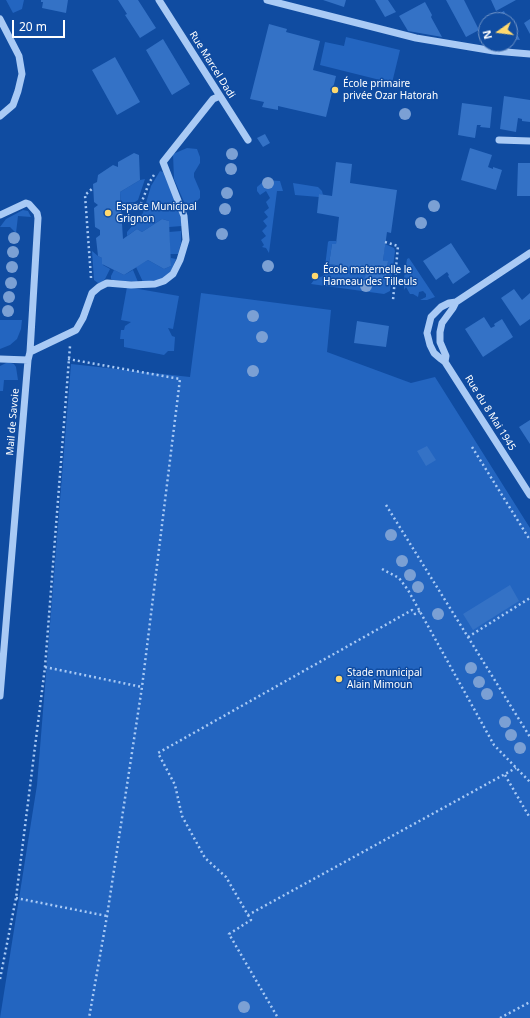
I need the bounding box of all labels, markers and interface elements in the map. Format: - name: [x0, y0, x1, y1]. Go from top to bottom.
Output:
- scale bar: [14, 12, 67, 38]
- north arrow: [478, 12, 518, 52]
- text: 20 m: [19, 18, 47, 35]
- street label: Rue Marcel Dadi: [187, 29, 237, 101]
- text: N: [478, 29, 495, 41]
- place label: École primaire privée Ozar Hatorah: [343, 78, 438, 102]
- marker: École primaire privée Ozar Hatorah: [330, 85, 340, 95]
- place label: Espace Municipal Grignon: [116, 201, 197, 224]
- marker: Espace Municipal Grignon: [103, 208, 113, 218]
- place label: École maternelle le Hameau des Tilleuls: [323, 264, 417, 288]
- marker: École maternelle le Hameau des Tilleuls: [310, 271, 320, 281]
- street label: Rue du 8 Mai 1945: [462, 373, 518, 453]
- street label: Mail de Savoie: [4, 388, 22, 456]
- place label: Stade municipal Alain Mimoun: [347, 667, 422, 690]
- marker: Stade municipal Alain Mimoun: [334, 674, 344, 684]

